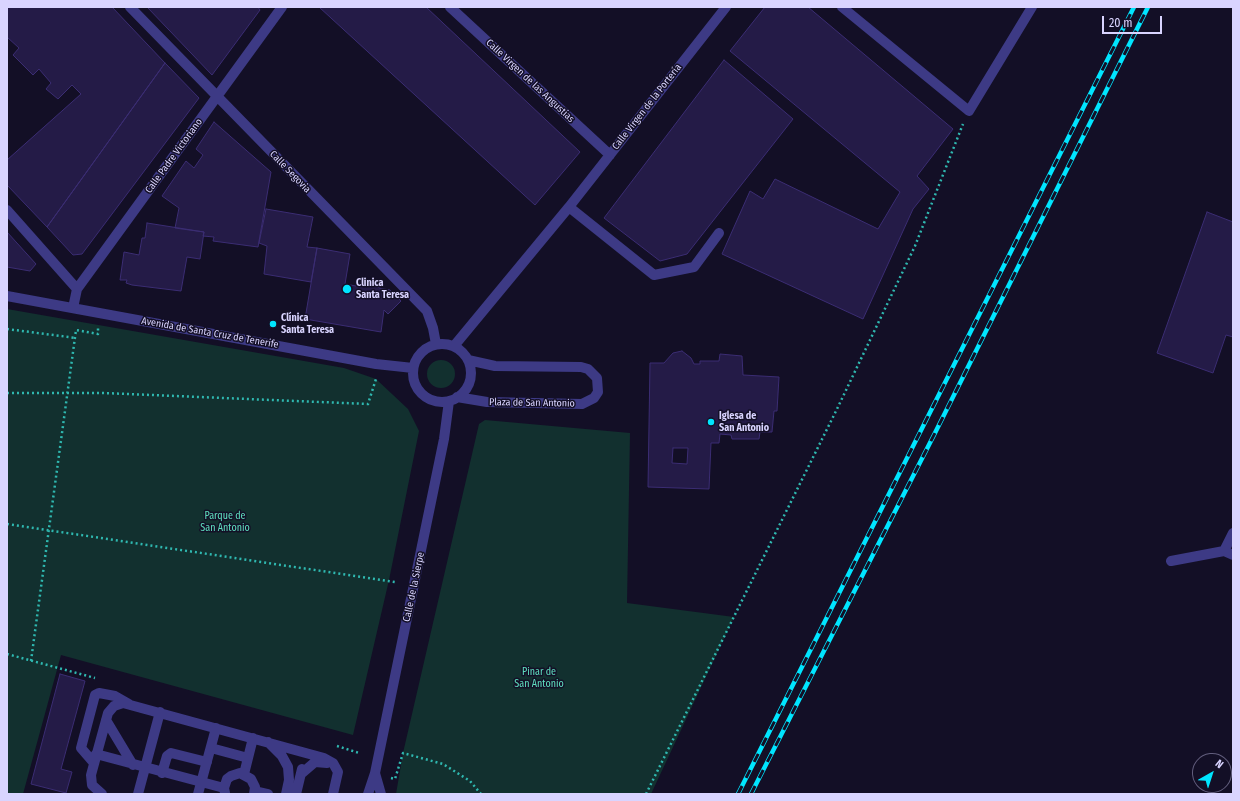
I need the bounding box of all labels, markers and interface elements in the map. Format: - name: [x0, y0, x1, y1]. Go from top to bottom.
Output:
- scale bar: [1104, 8, 1164, 34]
- text: 20 m: [1109, 16, 1133, 30]
- street label: Calle Virgen de las Angustias: [483, 37, 577, 125]
- street label: Calle Virgen de la Portería: [610, 62, 684, 152]
- street label: Calle Padre Victoriano: [143, 116, 205, 196]
- street label: Calle Segovia: [267, 148, 313, 196]
- place label: Clinica Santa Teresa: [356, 277, 409, 300]
- marker: Clinica Santa Teresa: [341, 283, 353, 295]
- place label: Clínica Santa Teresa: [281, 312, 334, 336]
- street label: Avenida de Santa Cruz de Tenerife: [141, 315, 279, 351]
- marker: Clínica Santa Teresa: [268, 319, 278, 329]
- street label: Plaza de San Antonio: [489, 396, 575, 410]
- place label: Iglesa de San Antonio: [719, 410, 769, 434]
- marker: Iglesa de San Antonio: [706, 417, 716, 427]
- park label: Parque de San Antonio: [200, 510, 250, 534]
- street label: Calle de la Sierpe: [401, 551, 427, 623]
- park label: Pinar de San Antonio: [514, 666, 564, 690]
- north arrow: [1192, 753, 1232, 793]
- text: N: [1213, 757, 1226, 771]

